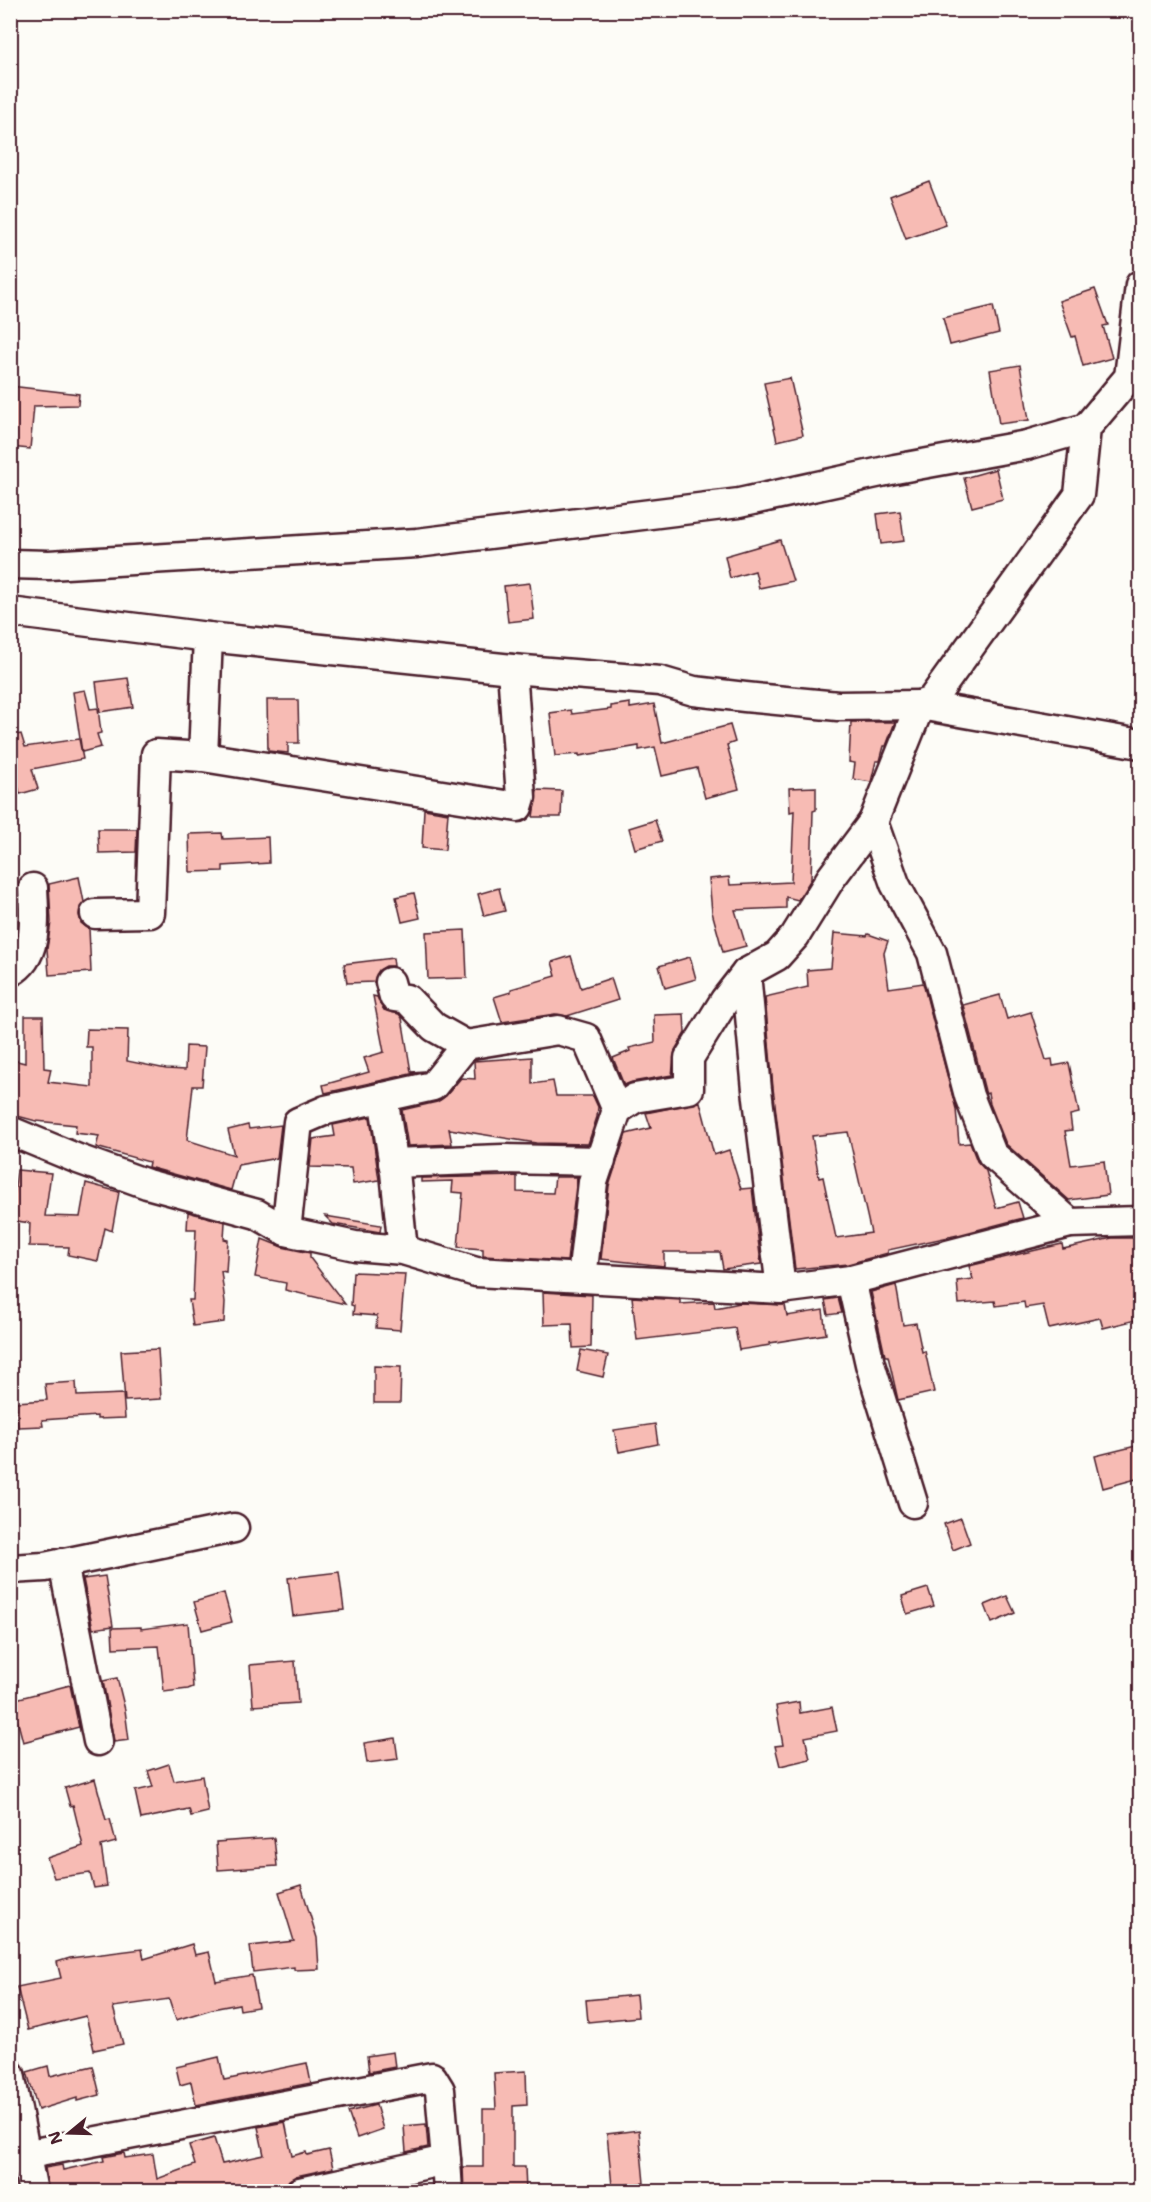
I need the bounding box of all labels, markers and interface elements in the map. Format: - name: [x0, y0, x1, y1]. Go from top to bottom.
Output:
- north arrow: [39, 2103, 99, 2163]
- text: N: [43, 2128, 67, 2147]

